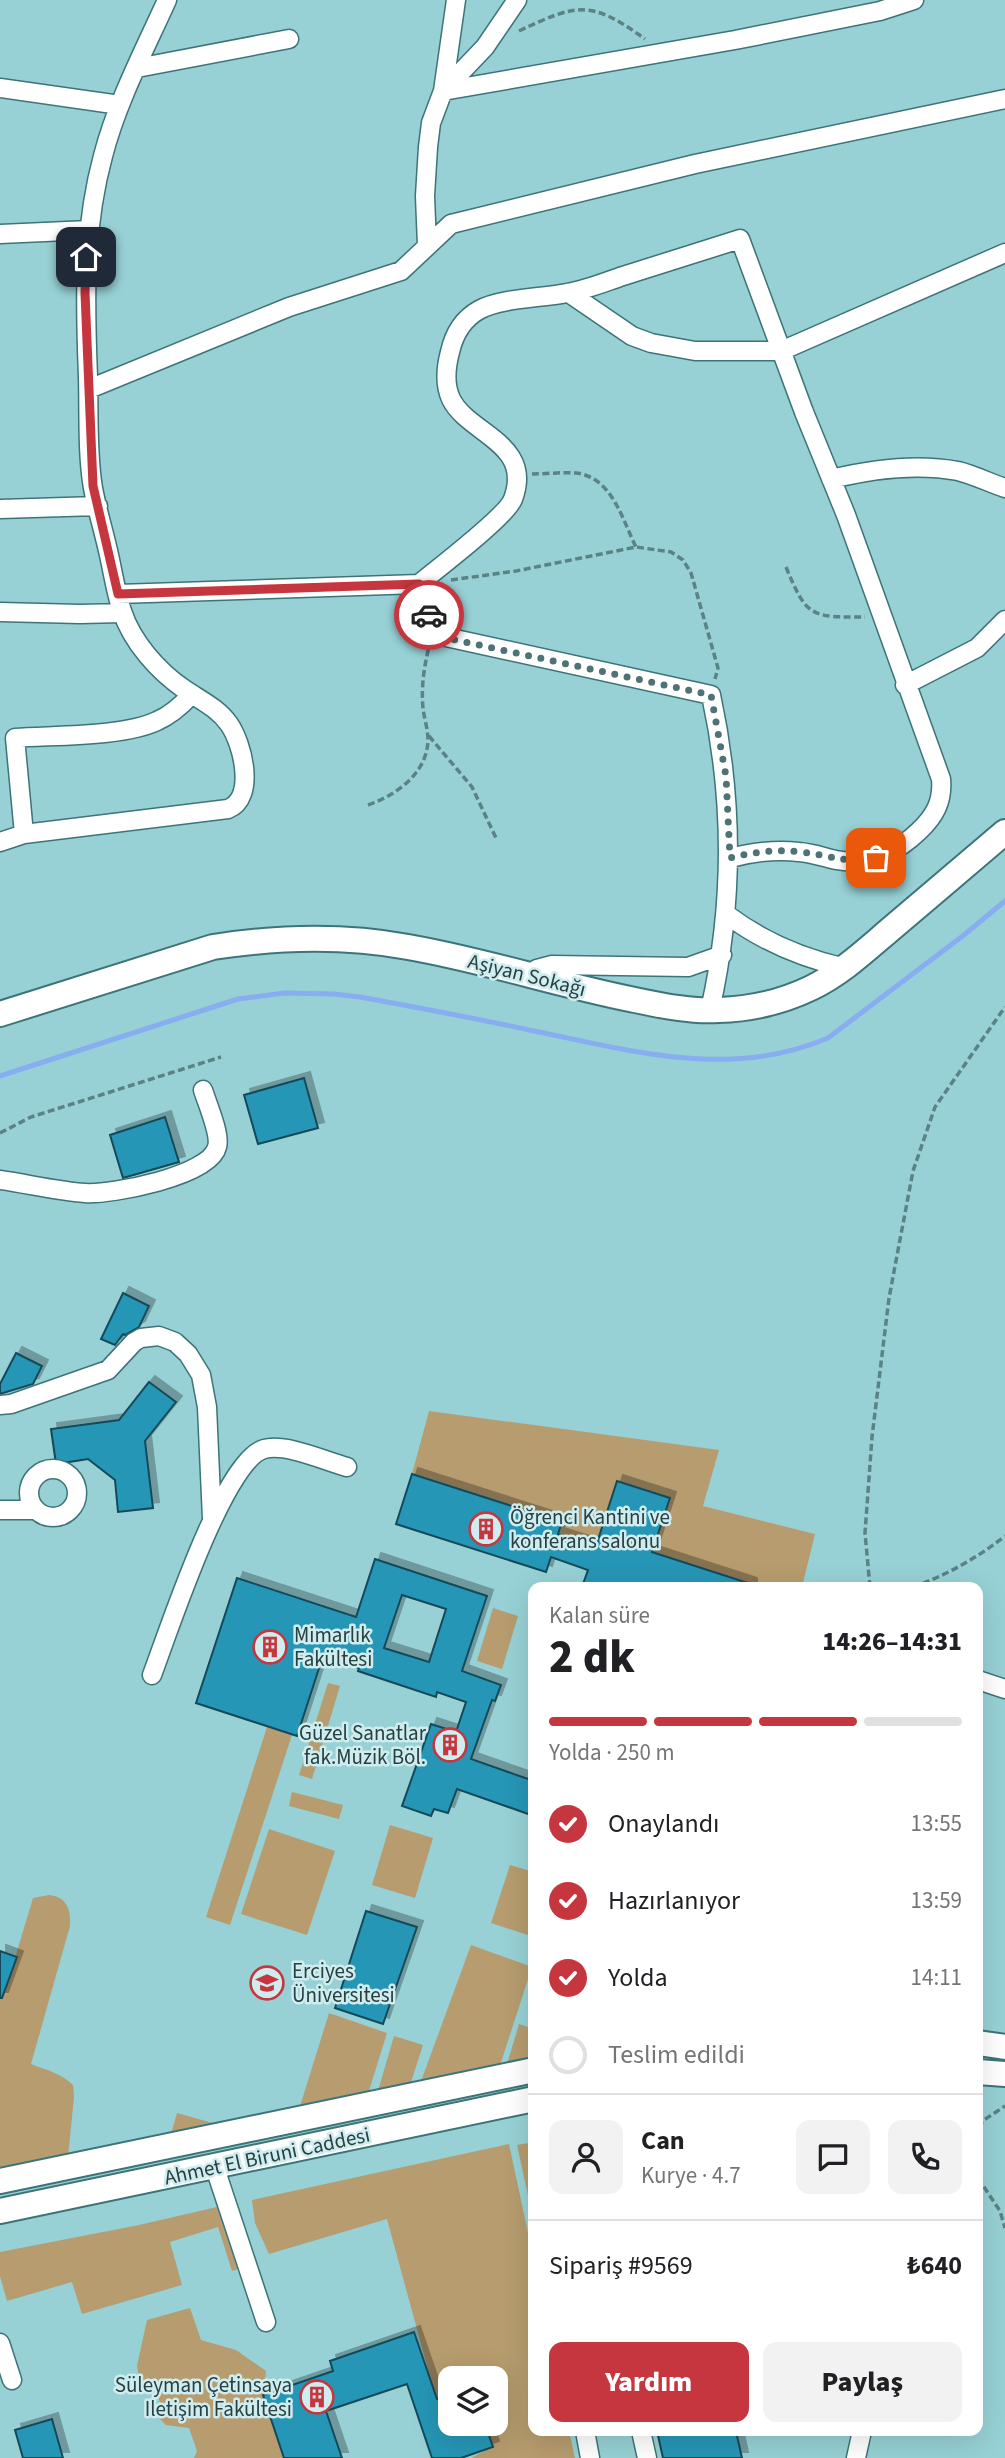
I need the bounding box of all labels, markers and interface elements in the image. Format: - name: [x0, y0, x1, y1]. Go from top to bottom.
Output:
- pin: [56, 227, 116, 287]
- icon: home: [67, 238, 105, 276]
- courier: [394, 580, 464, 650]
- icon: car: [410, 596, 448, 634]
- pin: [846, 828, 906, 888]
- icon: bag: [857, 839, 895, 877]
- street label: Aşiyan Sokağı: [465, 946, 589, 1004]
- place label: Öğrenci Kantini ve konferans salonu: [510, 1502, 670, 1556]
- building icon: Öğrenci Kantini ve konferans salonu: [467, 1510, 505, 1548]
- text: Kalan süre: [549, 1599, 650, 1632]
- place label: Mimarlık Fakültesi: [294, 1620, 372, 1674]
- text: 14:26–14:31: [822, 1623, 962, 1660]
- text: 2 dk: [549, 1625, 635, 1690]
- building icon: Mimarlık Fakültesi: [251, 1628, 289, 1666]
- place label: Güzel Sanatlar fak.Müzik Böl.: [299, 1718, 427, 1772]
- building icon: Güzel Sanatlar fak.Müzik Böl.: [431, 1726, 469, 1764]
- text: Yolda · 250 m: [549, 1736, 675, 1769]
- icon: check: [549, 1805, 587, 1843]
- text: Onaylandı: [608, 1805, 720, 1842]
- text: 13:55: [911, 1807, 962, 1840]
- icon: check: [549, 1882, 587, 1920]
- text: Hazırlanıyor: [608, 1882, 740, 1919]
- text: 13:59: [911, 1884, 962, 1917]
- place label: Erciyes Üniversitesi: [292, 1956, 395, 2010]
- icon: check: [549, 1959, 587, 1997]
- text: Yolda: [608, 1959, 668, 1996]
- text: 14:11: [911, 1961, 962, 1994]
- school or university icon: Erciyes Üniversitesi: [248, 1964, 286, 2002]
- text: Teslim edildi: [608, 2036, 745, 2073]
- street label: Ahmet El Biruni Caddesi: [161, 2120, 373, 2192]
- button: person: [549, 2120, 623, 2194]
- button: chat: [796, 2120, 870, 2194]
- button: phone: [888, 2120, 962, 2194]
- text: Can: [641, 2122, 685, 2159]
- text: Kurye · 4.7: [641, 2159, 741, 2192]
- text: Sipariş #9569: [549, 2247, 693, 2284]
- text: ₺640: [907, 2247, 962, 2284]
- button: Yardım: [549, 2342, 749, 2422]
- button: Paylaş: [763, 2342, 962, 2422]
- map controls: [438, 2366, 508, 2436]
- button: layers: [438, 2366, 508, 2436]
- place label: Süleyman Çetinsaya Iletişim Fakültesi: [115, 2370, 292, 2424]
- building icon: Süleyman Çetinsaya Iletişim Fakültesi: [298, 2378, 336, 2416]

